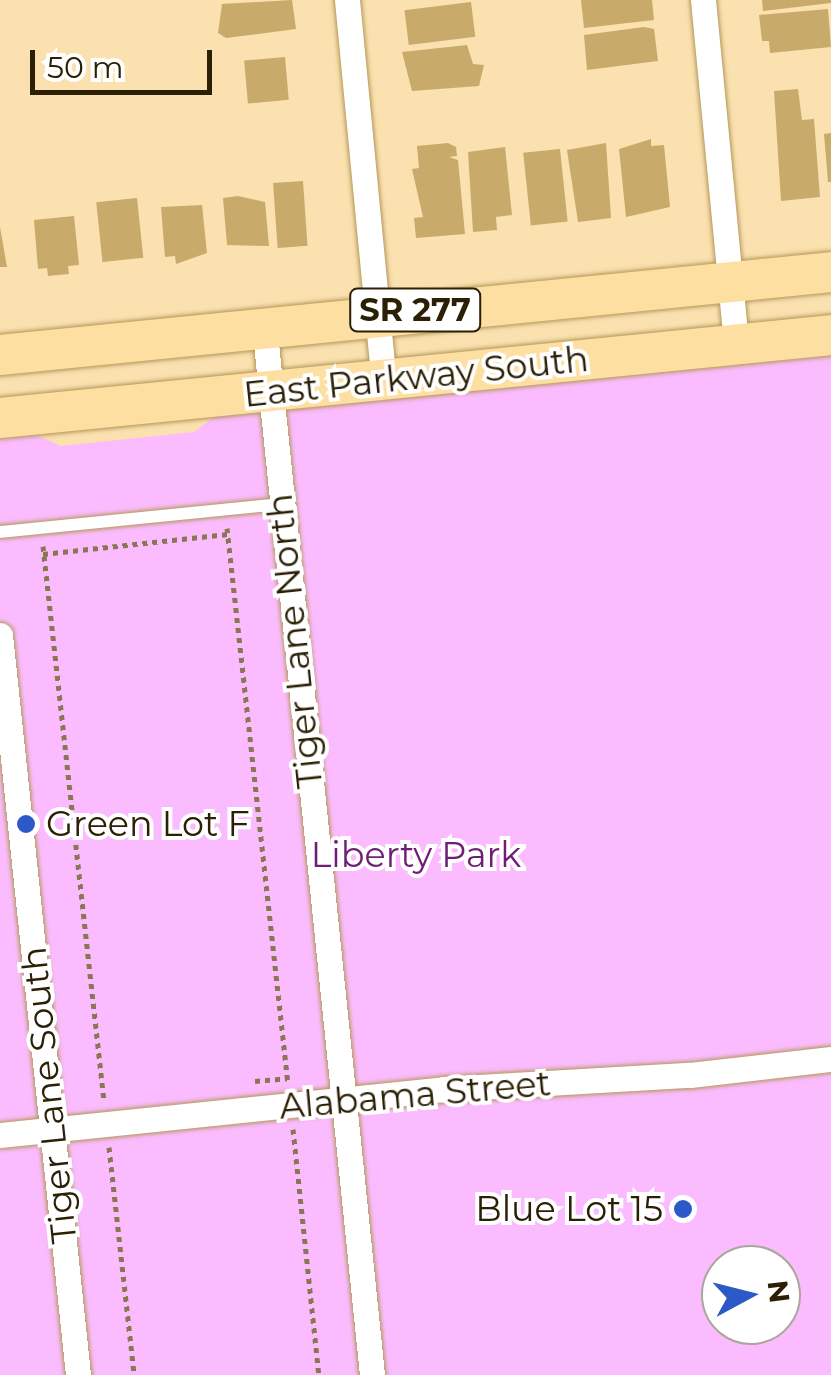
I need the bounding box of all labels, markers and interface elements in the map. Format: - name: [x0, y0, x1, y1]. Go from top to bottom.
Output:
- scale bar: [35, 30, 218, 92]
- text: 50 m: [47, 49, 124, 86]
- road number: SR 277: [348, 283, 482, 337]
- street label: East Parkway South: [242, 338, 590, 416]
- street label: Tiger Lane North: [259, 492, 331, 790]
- place label: Green Lot F: [46, 803, 250, 845]
- marker: Green Lot F: [15, 813, 37, 835]
- park label: Liberty Park: [311, 834, 521, 876]
- street label: Tiger Lane South: [13, 945, 85, 1245]
- street label: Alabama Street: [278, 1062, 552, 1128]
- place label: Blue Lot 15: [475, 1188, 663, 1230]
- marker: Blue Lot 15: [672, 1198, 694, 1220]
- north arrow: [701, 1245, 801, 1345]
- text: N: [761, 1278, 797, 1305]

